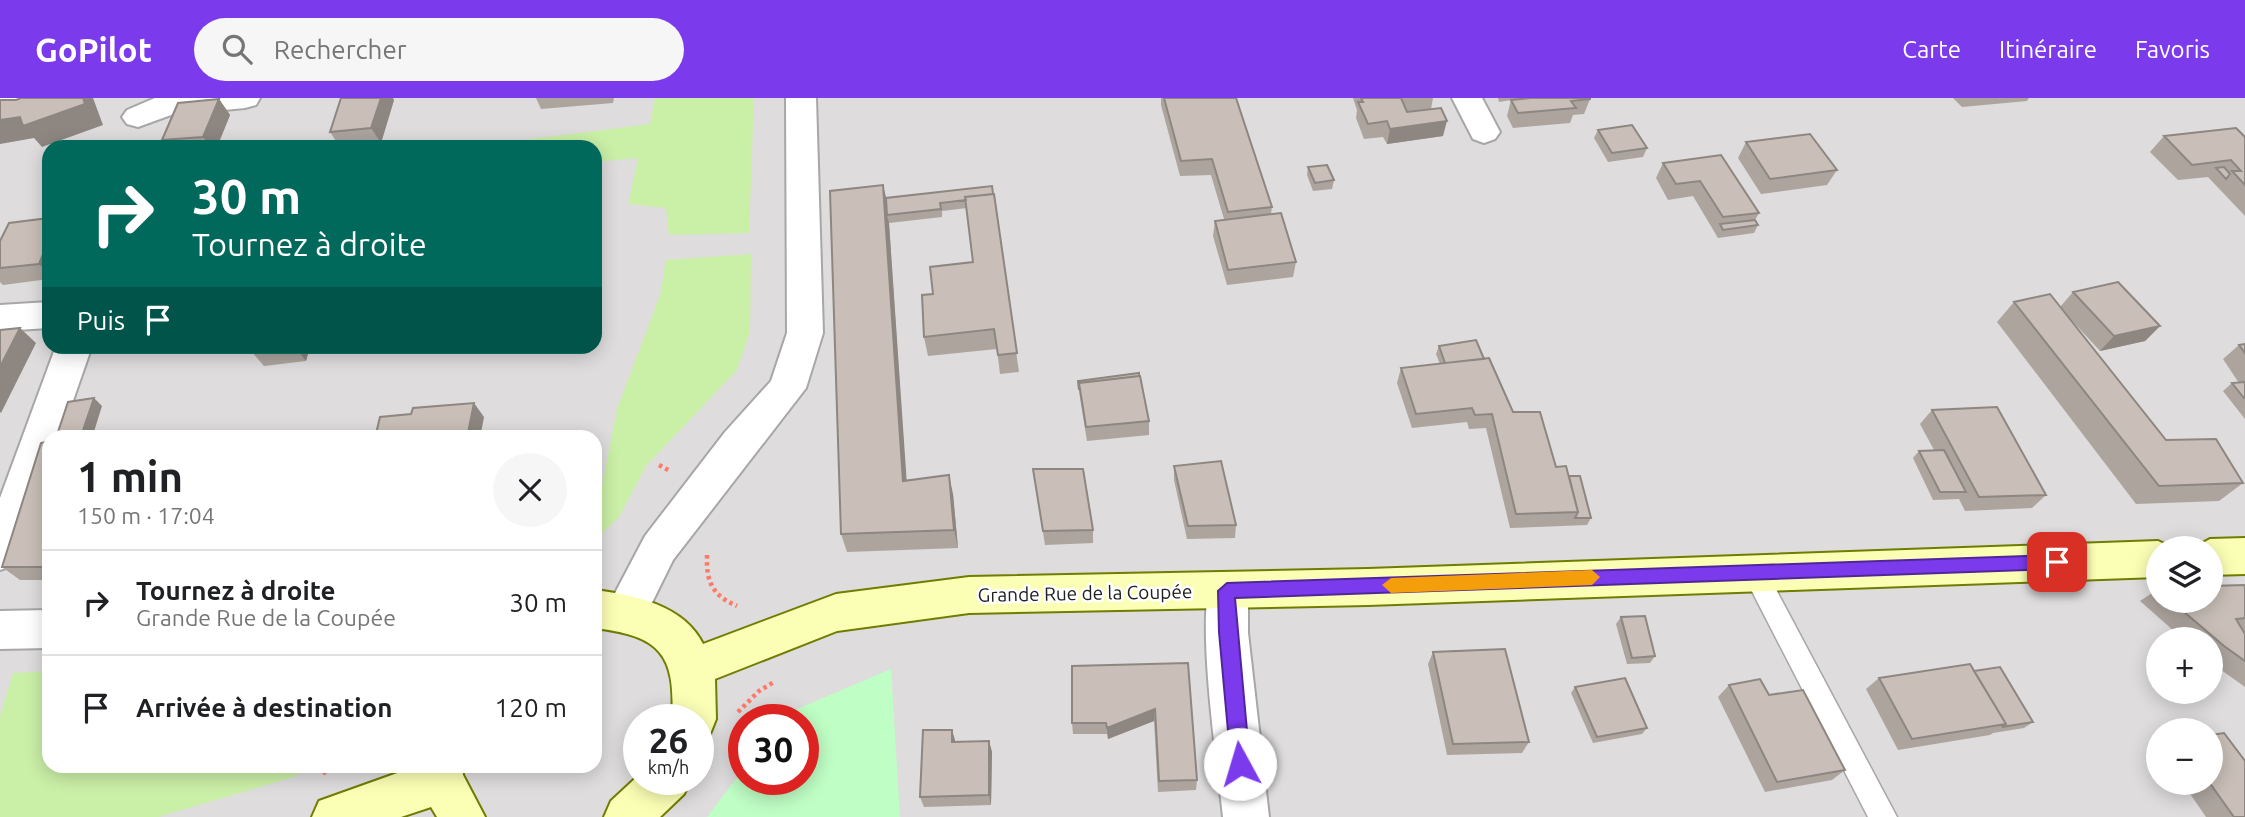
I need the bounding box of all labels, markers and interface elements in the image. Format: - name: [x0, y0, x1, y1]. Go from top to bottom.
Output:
- search box: [194, 18, 684, 81]
- icon: search: [218, 30, 256, 68]
- text: GoPilot: [35, 31, 152, 68]
- text: Rechercher: [274, 35, 407, 64]
- text: Carte: [1902, 36, 1961, 63]
- text: Itinéraire: [1999, 36, 2097, 63]
- text: Favoris: [2135, 36, 2210, 63]
- icon: right: [77, 168, 168, 259]
- text: 30 m: [192, 168, 301, 223]
- text: Tournez à droite: [192, 226, 427, 262]
- icon: arrive: [139, 301, 177, 339]
- text: Puis: [77, 306, 125, 335]
- text: 1 min: [77, 453, 183, 500]
- button: close: [493, 453, 567, 527]
- text: 150 m · 17:04: [77, 503, 215, 528]
- pin: [2027, 532, 2087, 592]
- map controls: [2146, 536, 2223, 795]
- button: layers: [2146, 536, 2223, 613]
- icon: arrive: [2038, 543, 2076, 581]
- text: Tournez à droite: [136, 576, 335, 605]
- street label: Grande Rue de la Coupée: [977, 580, 1193, 606]
- icon: right: [77, 584, 115, 622]
- text: 30 m: [509, 588, 567, 617]
- text: Grande Rue de la Coupée: [136, 605, 396, 630]
- button: +: [2146, 627, 2223, 704]
- icon: arrive: [77, 689, 115, 727]
- text: Arrivée à destination: [136, 693, 392, 722]
- text: 120 m: [495, 693, 567, 722]
- speed limit sign: 30: [728, 704, 819, 795]
- button: −: [2146, 718, 2223, 795]
- text: 26: [649, 720, 688, 760]
- position arrow: [1203, 727, 1277, 801]
- text: km/h: [648, 757, 689, 777]

